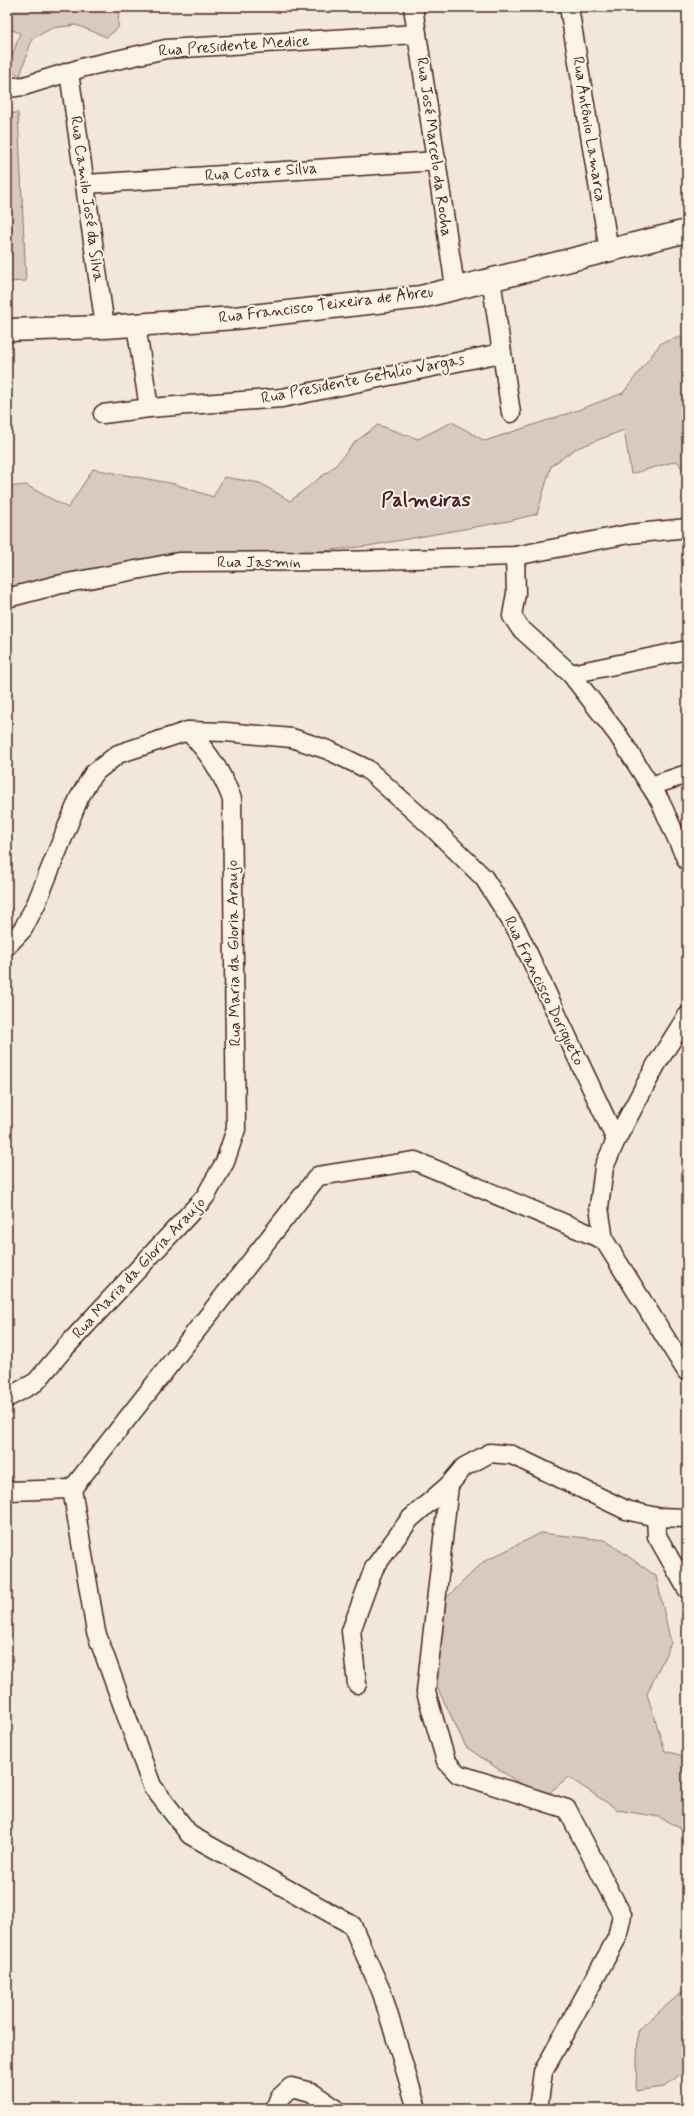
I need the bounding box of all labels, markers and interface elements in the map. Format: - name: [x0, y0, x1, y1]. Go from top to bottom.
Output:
- street label: Rua Presidente Medice: [158, 30, 311, 62]
- street label: Rua Antônio Lamarca: [567, 55, 611, 203]
- street label: Rua José Marcelo da Rocha: [411, 56, 457, 238]
- street label: Rua Camilo José da Silva: [65, 115, 109, 284]
- street label: Rua Costa e Silva: [204, 158, 318, 186]
- street label: Rua Francisco Teixeira de Abreu: [217, 281, 435, 329]
- street label: Rua Presidente Getulio Vargas: [259, 349, 467, 410]
- district label: Palmeiras: [381, 487, 471, 514]
- street label: Rua Jasmin: [217, 552, 301, 573]
- street label: Rua Maria da Gloria Araujo: [222, 859, 246, 1046]
- street label: Rua Francisco Dorigueto: [498, 913, 589, 1070]
- street label: Rua Maria da Gloria Araujo: [68, 1192, 210, 1343]

